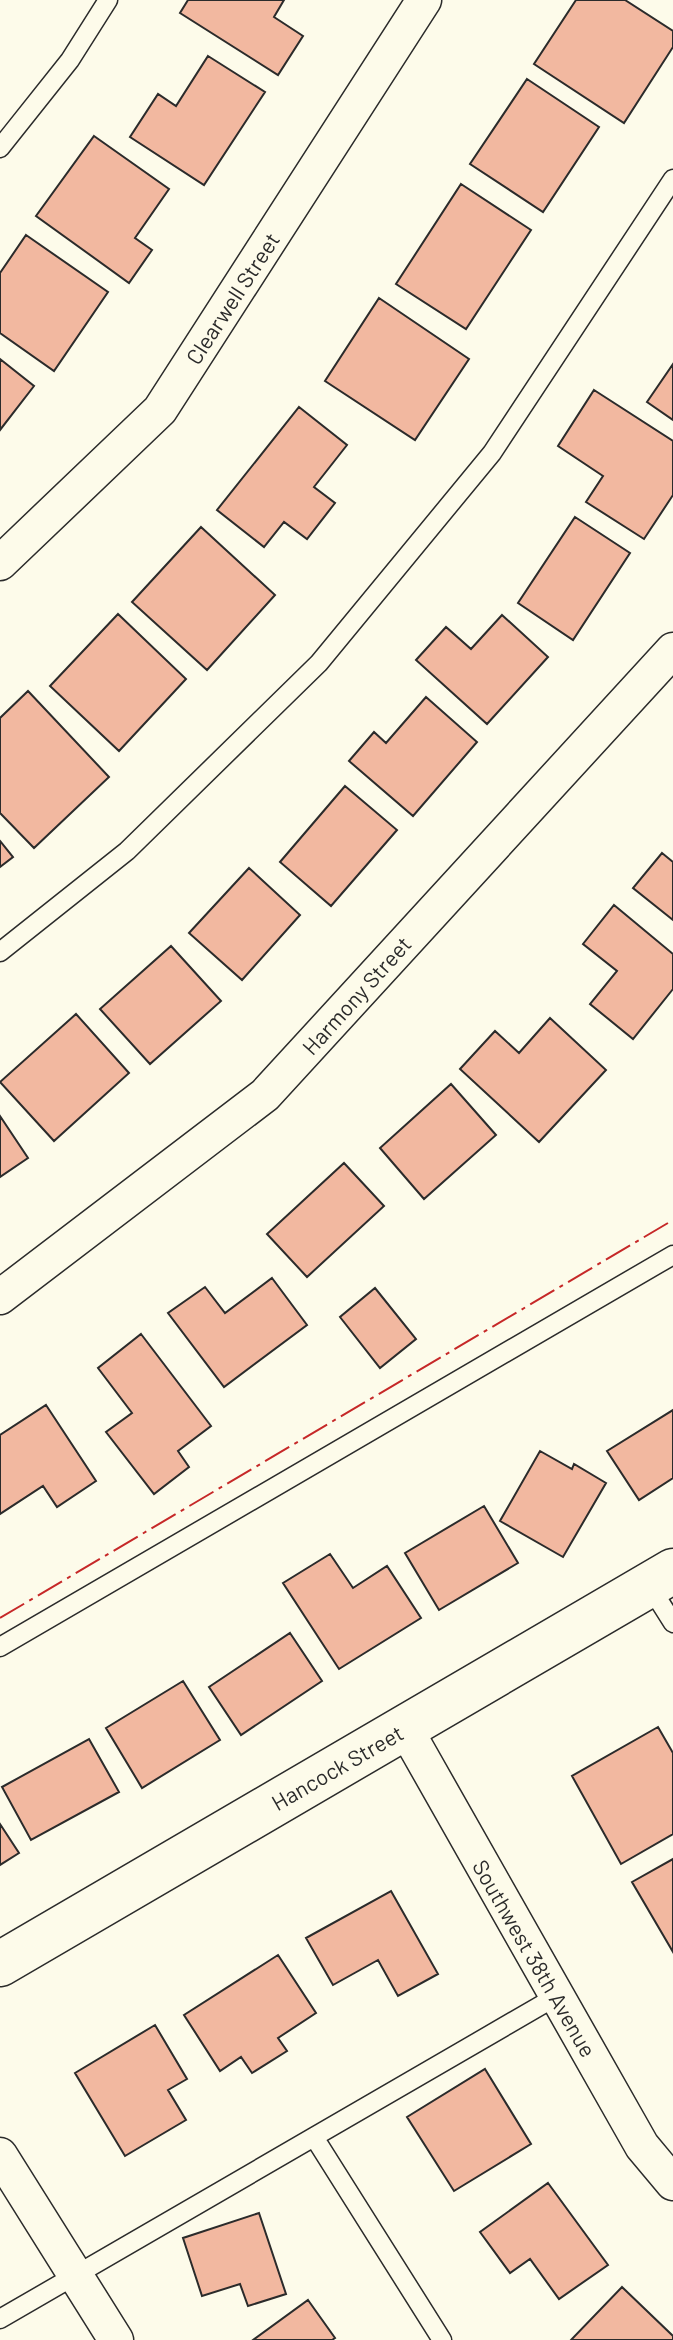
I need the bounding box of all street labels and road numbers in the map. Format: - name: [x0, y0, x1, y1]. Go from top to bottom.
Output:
- street label: Clearwell Street: [180, 227, 284, 369]
- street label: Harmony Street: [296, 931, 416, 1059]
- street label: Hancock Street: [267, 1719, 407, 1815]
- street label: Southwest 38th Avenue: [468, 1855, 602, 2061]

